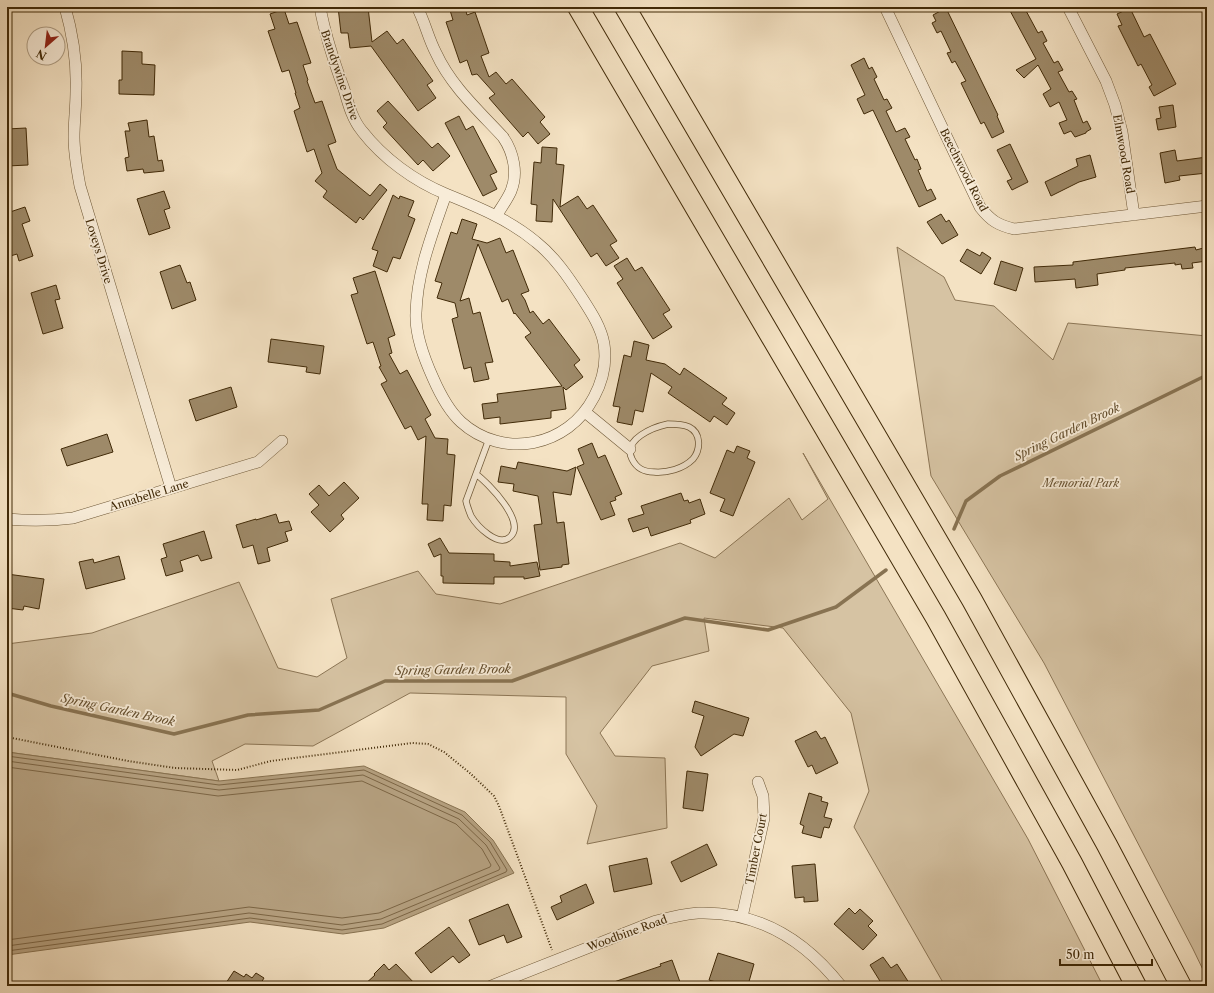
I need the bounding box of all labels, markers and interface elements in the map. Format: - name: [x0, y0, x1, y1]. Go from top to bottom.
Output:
- north arrow: [26, 26, 66, 66]
- street label: Brandywine Drive: [318, 28, 362, 122]
- text: N: [33, 46, 49, 63]
- street label: Elmwood Road: [1110, 113, 1138, 195]
- street label: Beechwood Road: [937, 126, 991, 214]
- street label: Loveys Drive: [82, 217, 116, 285]
- water label: Spring Garden Brook: [1010, 399, 1123, 464]
- street label: Annabelle Lane: [107, 476, 190, 514]
- park label: Memorial Park: [1041, 476, 1120, 490]
- water label: Spring Garden Brook: [394, 661, 512, 678]
- water label: Spring Garden Brook: [59, 690, 177, 729]
- street label: Timber Court: [742, 812, 770, 886]
- street label: Woodbine Road: [584, 912, 669, 954]
- scale bar: [1060, 941, 1152, 967]
- text: 50 m: [1066, 947, 1095, 962]

